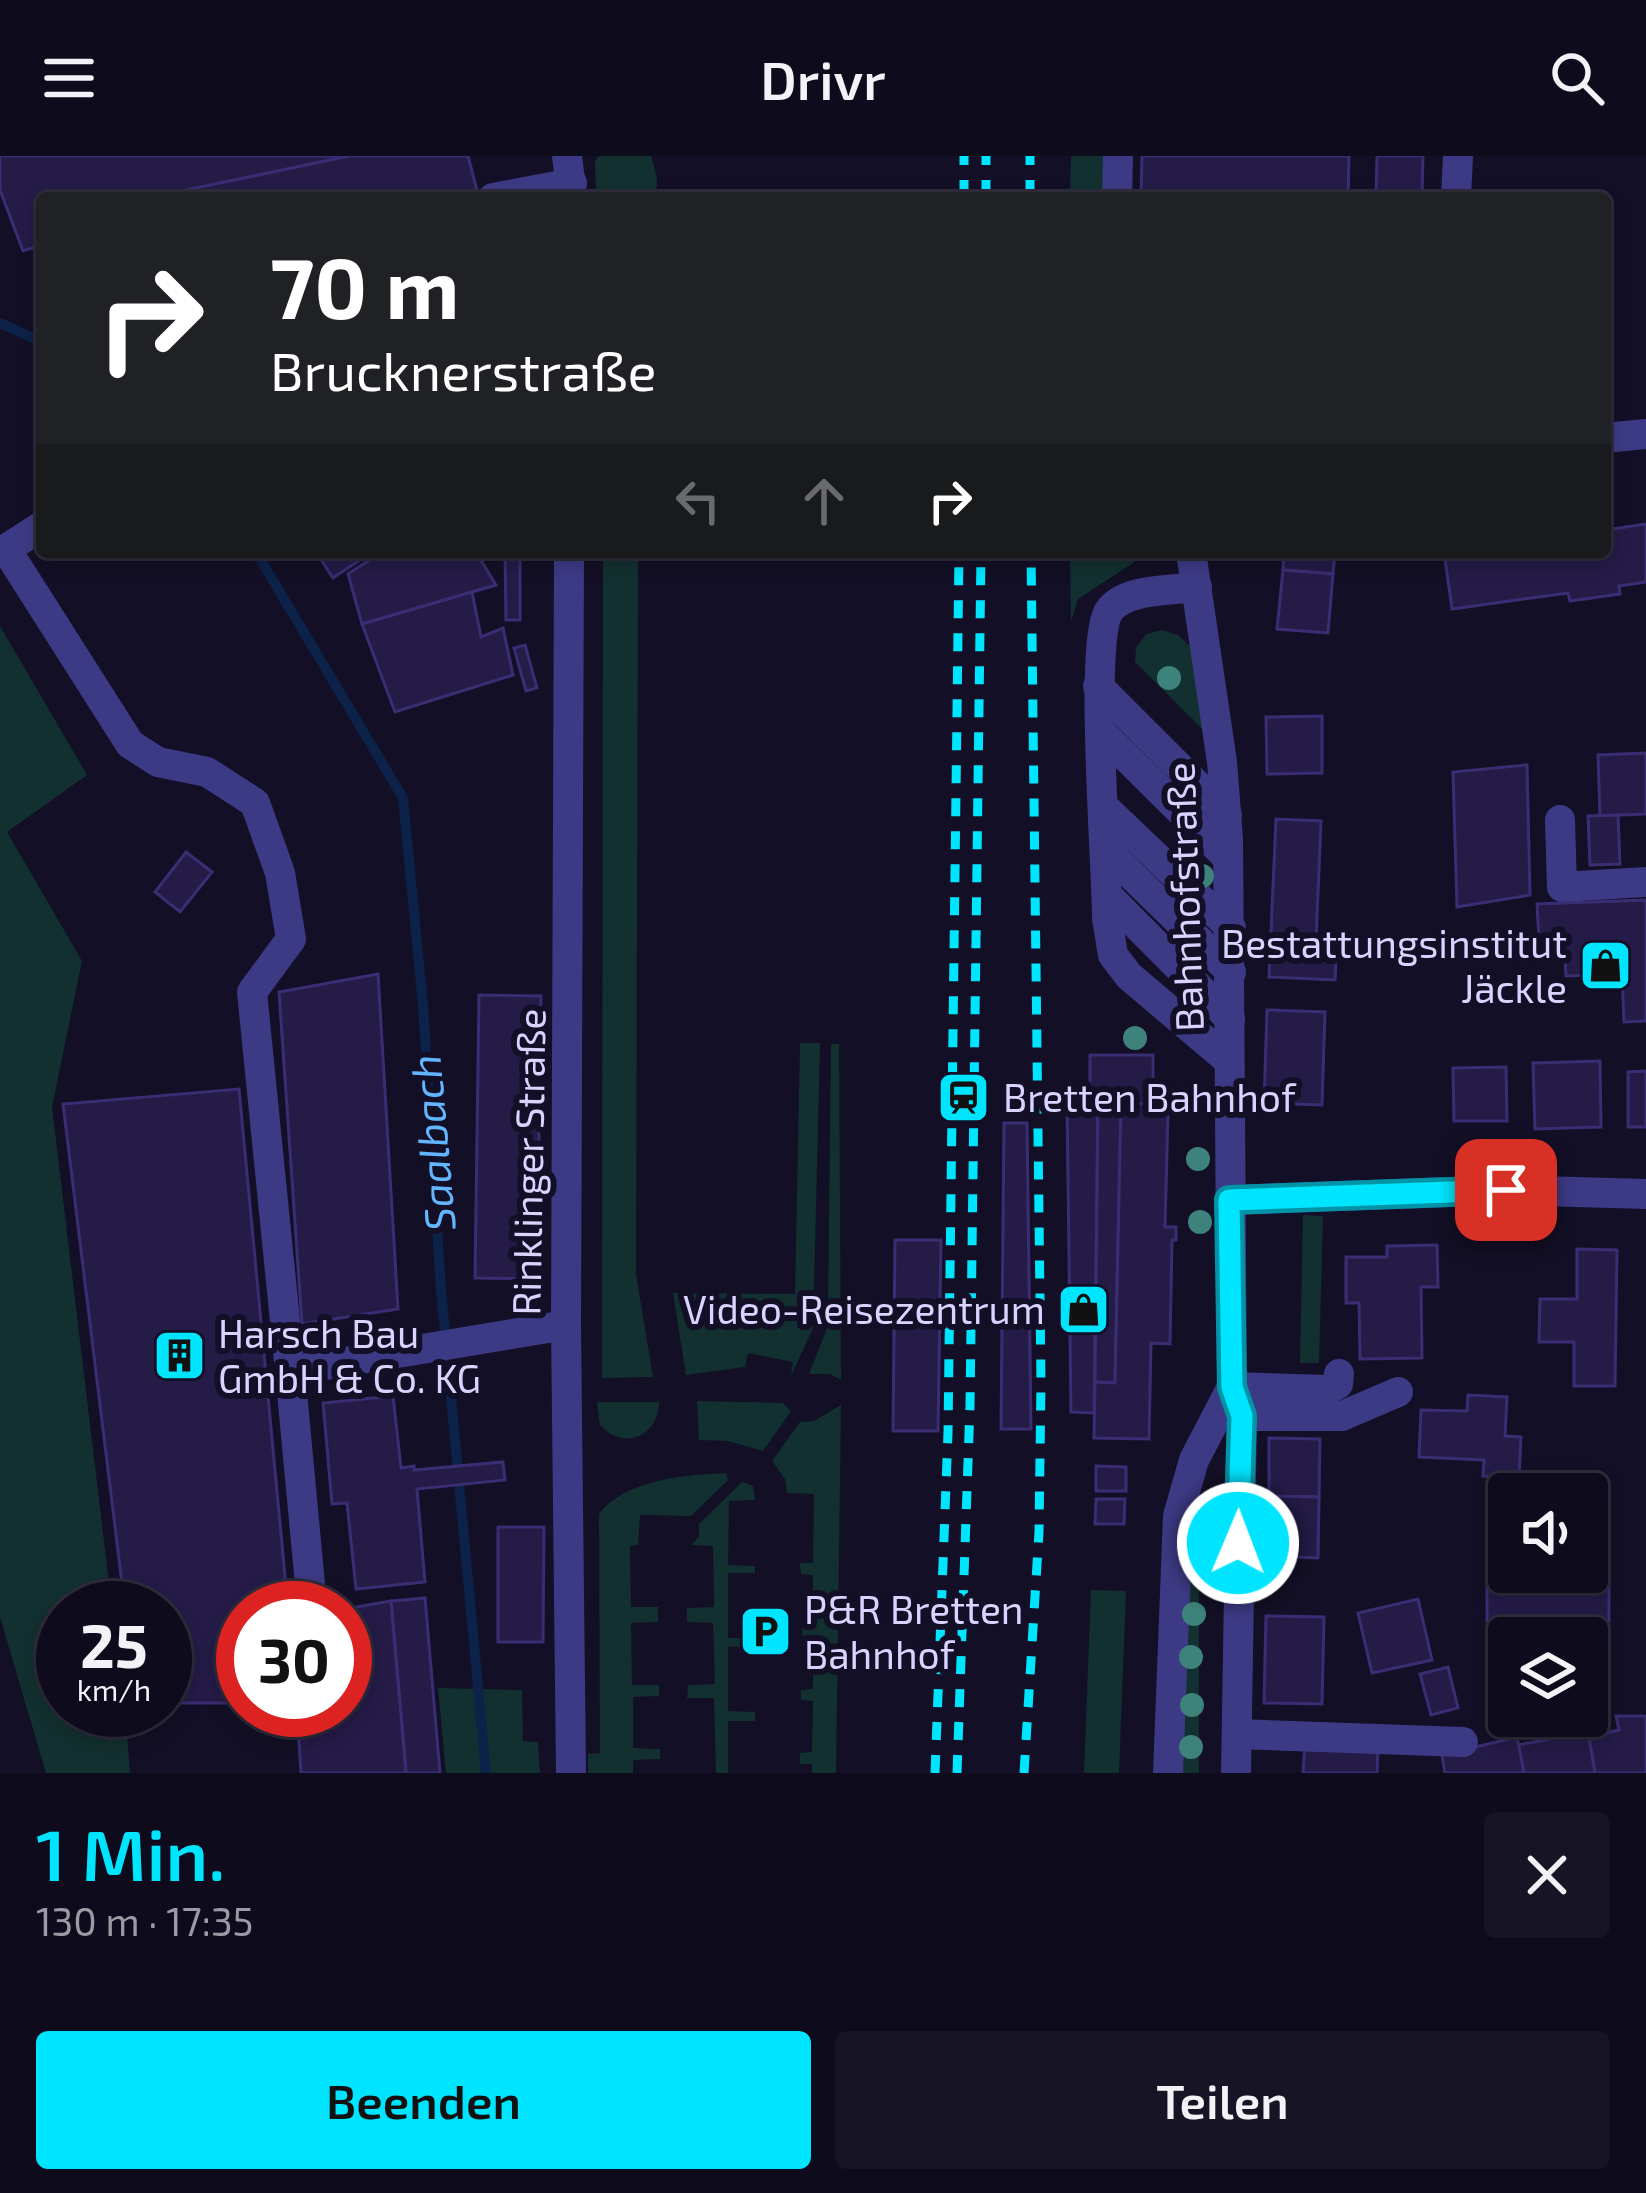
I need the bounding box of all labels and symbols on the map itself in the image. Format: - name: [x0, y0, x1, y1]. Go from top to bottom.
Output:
- street label: Bahnhofstraße: [1155, 762, 1212, 1033]
- place label: Bestattungsinstitut Jäckle: [1221, 919, 1567, 1011]
- shop icon: Bestattungsinstitut Jäckle: [1578, 938, 1634, 994]
- street label: Rinklinger Straße: [501, 1008, 554, 1316]
- water label: Saalbach: [398, 1053, 464, 1233]
- station icon: Bretten Bahnhof: [936, 1070, 992, 1126]
- place label: Bretten Bahnhof: [1003, 1073, 1297, 1120]
- pin: [1455, 1139, 1557, 1241]
- shop icon: Video-Reisezentrum: [1056, 1282, 1112, 1338]
- place label: Video-Reisezentrum: [683, 1285, 1045, 1332]
- place label: Harsch Bau GmbH & Co. KG: [218, 1309, 481, 1401]
- building icon: Harsch Bau GmbH & Co. KG: [151, 1328, 207, 1384]
- position arrow: [1175, 1480, 1301, 1606]
- speed limit sign: 30: [216, 1581, 372, 1737]
- place label: P&R Bretten Bahnhof: [804, 1585, 1024, 1677]
- parking icon: P&R Bretten Bahnhof: [737, 1604, 793, 1660]

